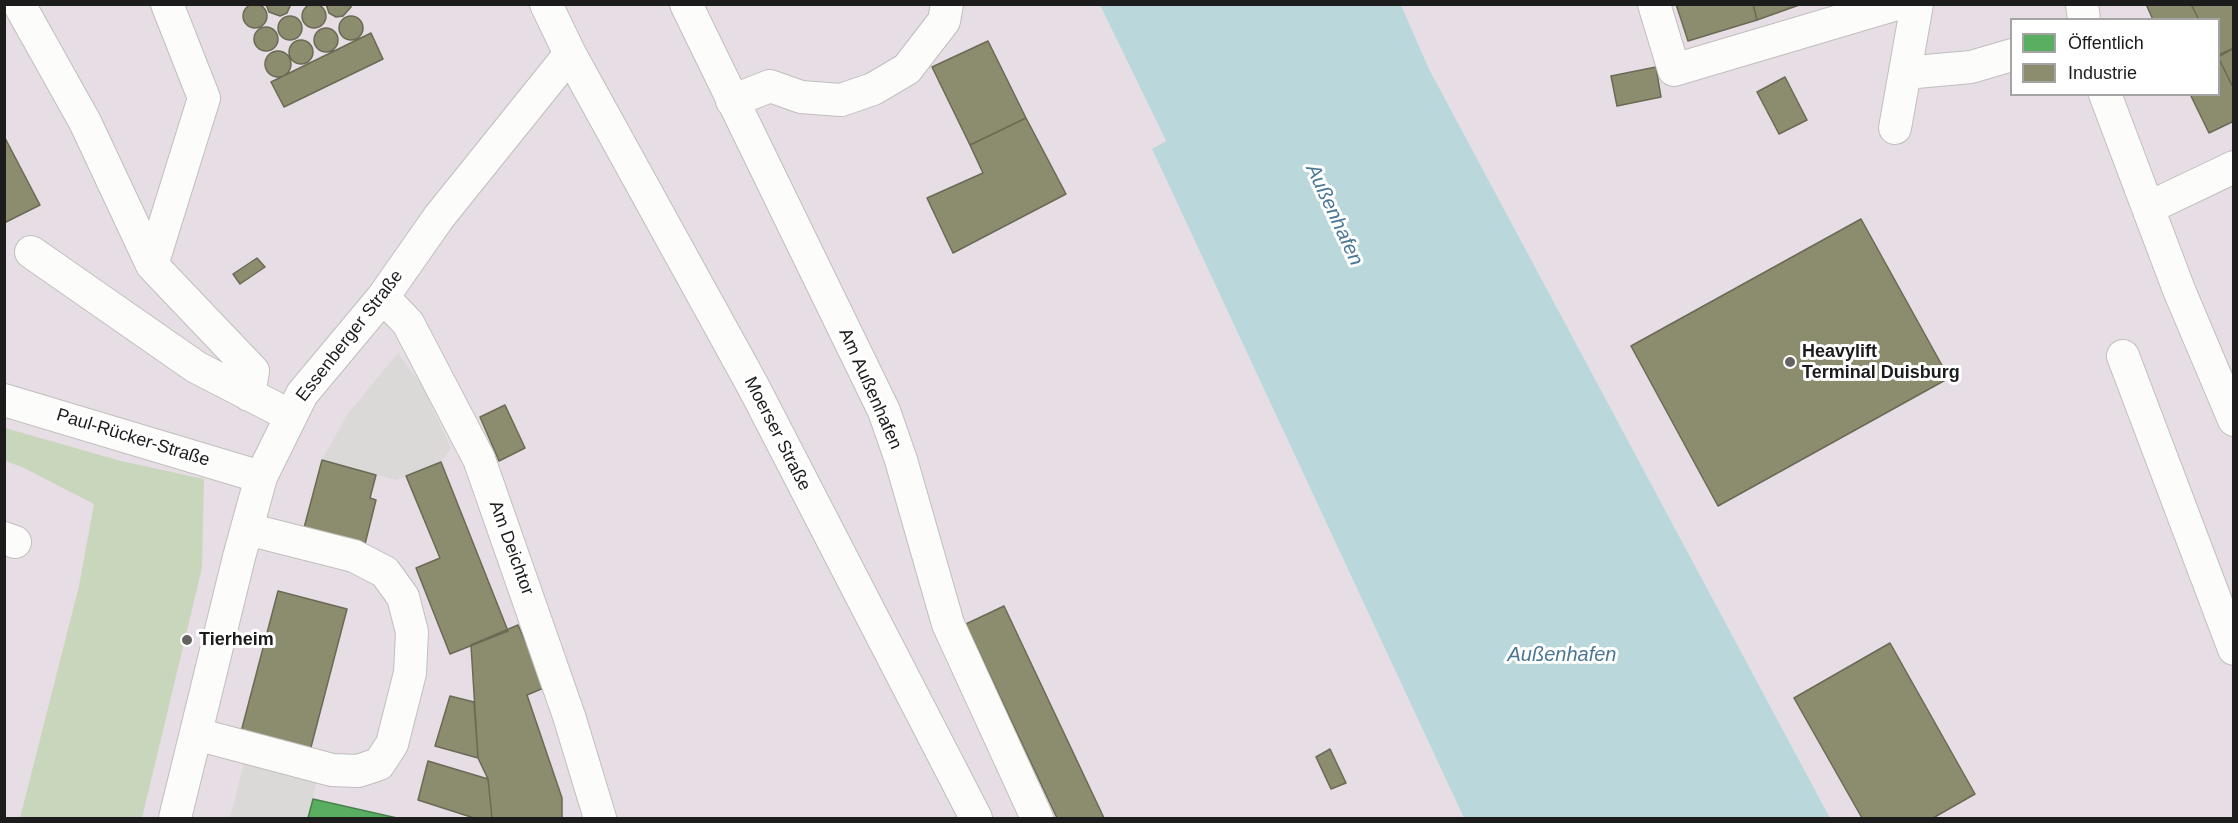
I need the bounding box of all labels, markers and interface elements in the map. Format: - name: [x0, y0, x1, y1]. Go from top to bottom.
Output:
- legend: [2010, 18, 2220, 96]
- text: Öffentlich: [2068, 33, 2144, 53]
- text: Industrie: [2068, 63, 2137, 83]
- water label: Außenhafen: [1300, 161, 1368, 269]
- street label: Essenberger Straße: [292, 266, 408, 406]
- street label: Am Außenhafen: [834, 325, 906, 453]
- place label: Heavylift Terminal Duisburg: [1802, 341, 1960, 384]
- marker: Heavylift Terminal Duisburg: [1783, 355, 1797, 369]
- street label: Moerser Straße: [739, 373, 815, 495]
- street label: Paul-Rücker-Straße: [54, 404, 212, 472]
- street label: Am Deichtor: [484, 498, 538, 598]
- place label: Tierheim: [199, 629, 274, 651]
- marker: Tierheim: [180, 633, 194, 647]
- water label: Außenhafen: [1508, 643, 1616, 667]

